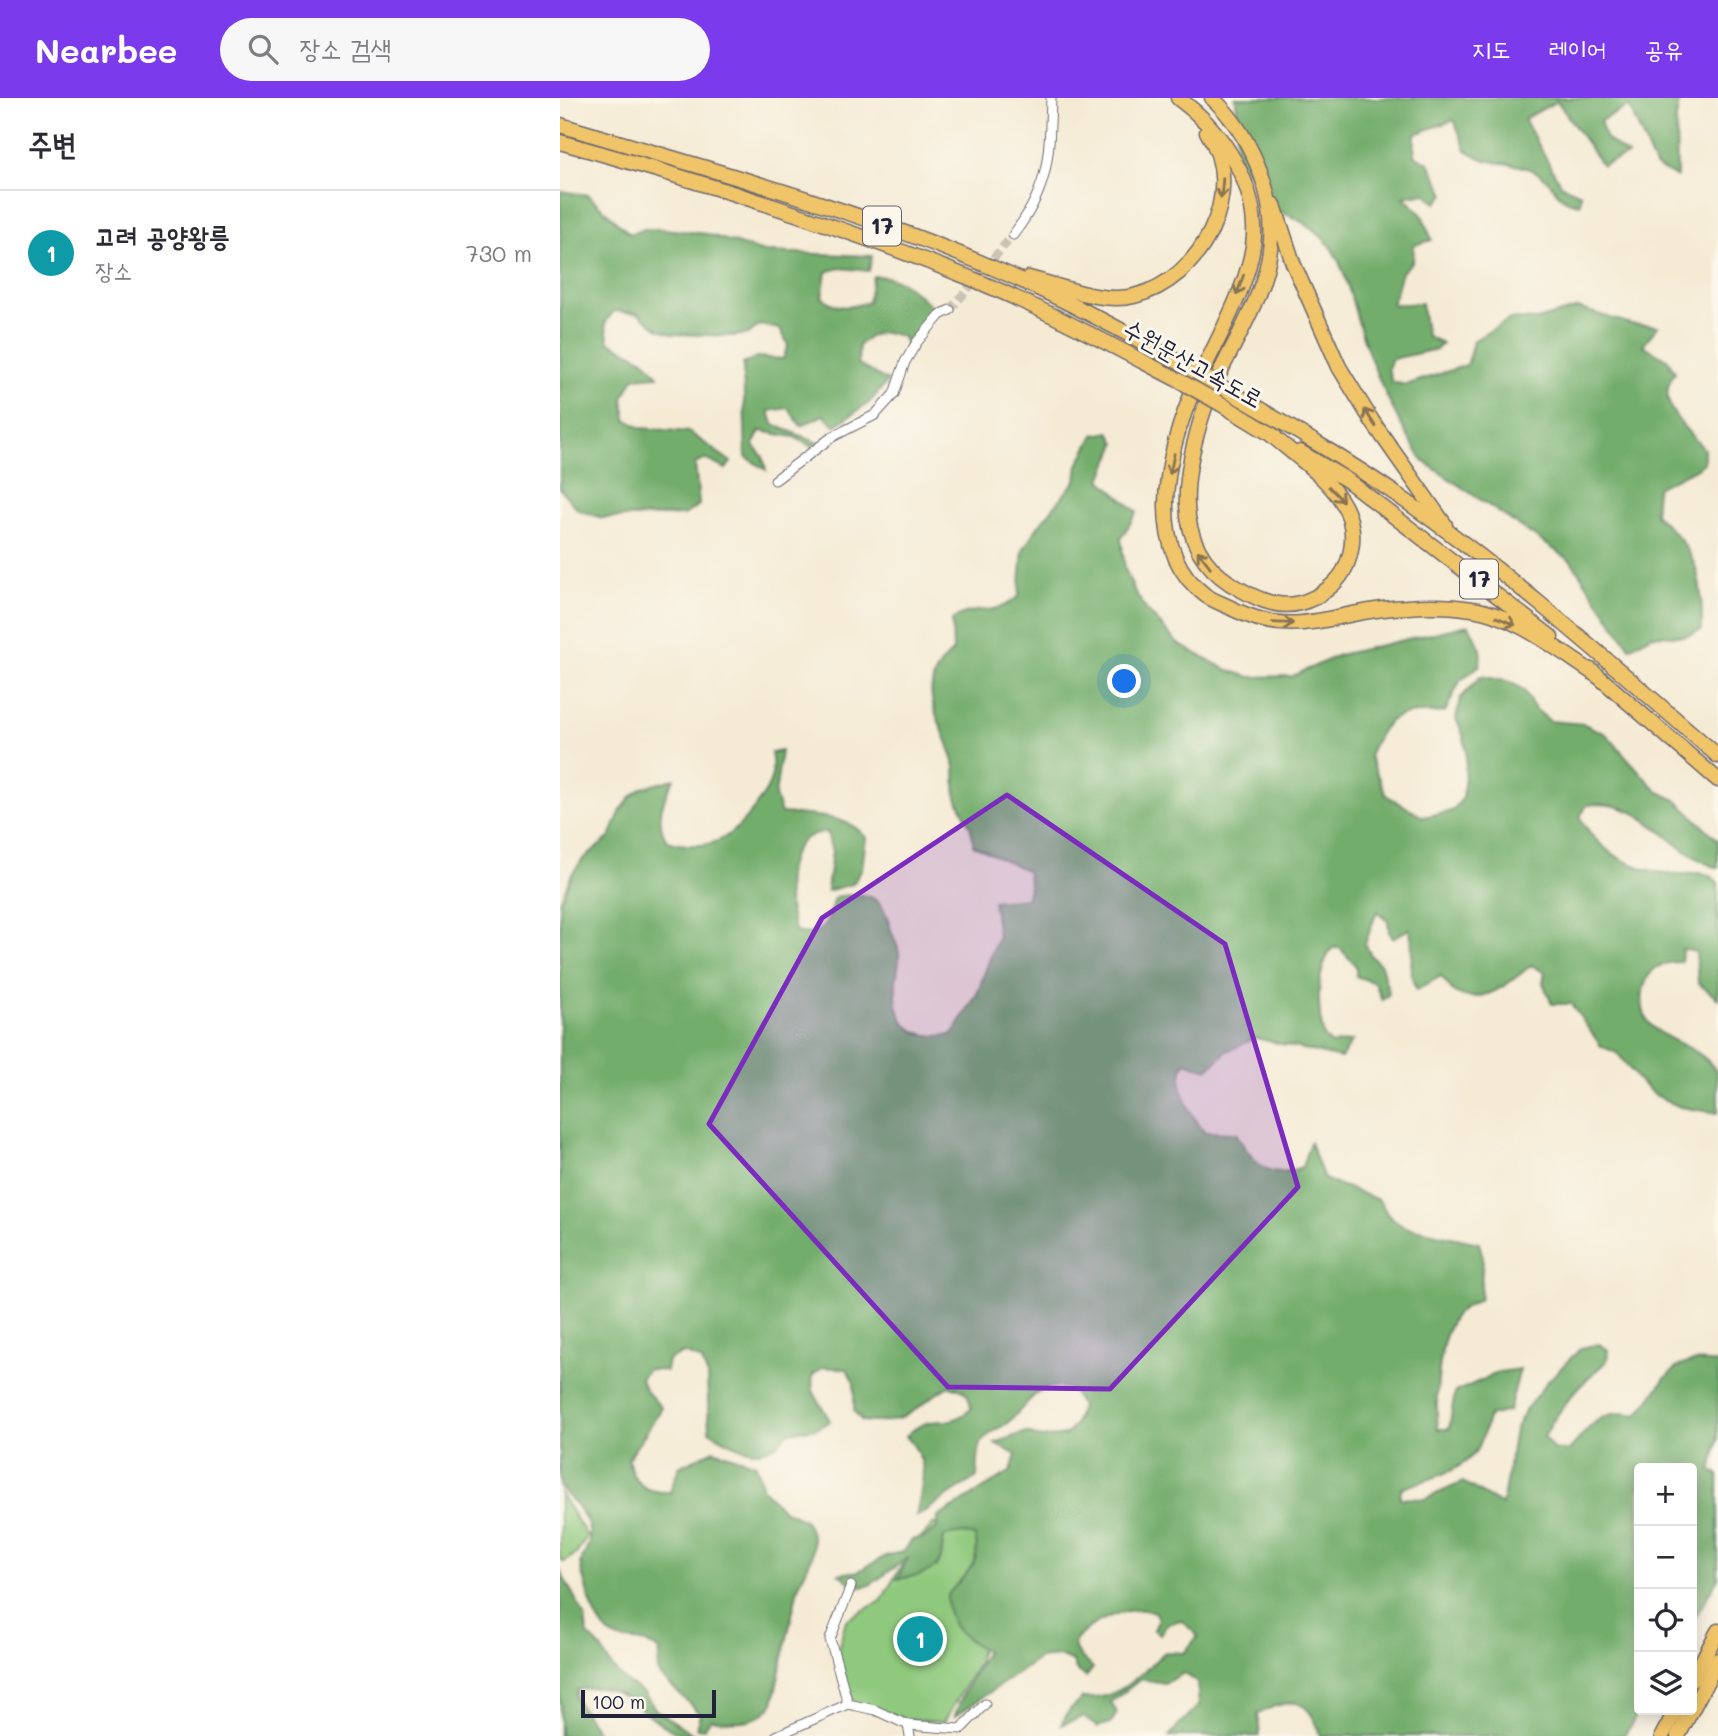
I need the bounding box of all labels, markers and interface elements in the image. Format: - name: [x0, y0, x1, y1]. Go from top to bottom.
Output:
- search box: [220, 18, 710, 81]
- text: Nearbee: [35, 28, 178, 71]
- icon: search: [244, 30, 282, 68]
- text: 장소 검색: [300, 31, 392, 65]
- text: 지도: [1472, 33, 1510, 64]
- text: 레이어: [1548, 33, 1606, 64]
- text: 공유: [1644, 33, 1683, 64]
- text: 주변: [28, 123, 76, 163]
- one-way arrow: [1216, 176, 1229, 199]
- road number: 17: [863, 206, 901, 246]
- text: 고려 공양왕릉: [95, 219, 230, 253]
- text: 1: [46, 238, 56, 268]
- text: 730 m: [466, 238, 532, 268]
- text: 장소: [95, 255, 132, 285]
- one-way arrow: [1233, 274, 1245, 296]
- street label: 수원문산고속도로: [1119, 312, 1269, 414]
- one-way arrow: [1363, 409, 1377, 429]
- one-way arrow: [1164, 452, 1178, 475]
- one-way arrow: [1328, 485, 1345, 502]
- one-way arrow: [1196, 550, 1211, 568]
- road number: 17: [1460, 559, 1498, 598]
- one-way arrow: [1495, 616, 1516, 629]
- one-way arrow: [1271, 617, 1294, 630]
- your location: [1107, 664, 1141, 698]
- map controls: [1634, 1463, 1697, 1715]
- button: +: [1634, 1463, 1697, 1526]
- button: −: [1634, 1526, 1697, 1589]
- button: locate: [1634, 1589, 1697, 1652]
- pin: 1: [897, 1613, 943, 1665]
- button: layers: [1634, 1652, 1697, 1715]
- scale bar: [581, 1687, 716, 1719]
- text: 100 m: [592, 1689, 645, 1714]

